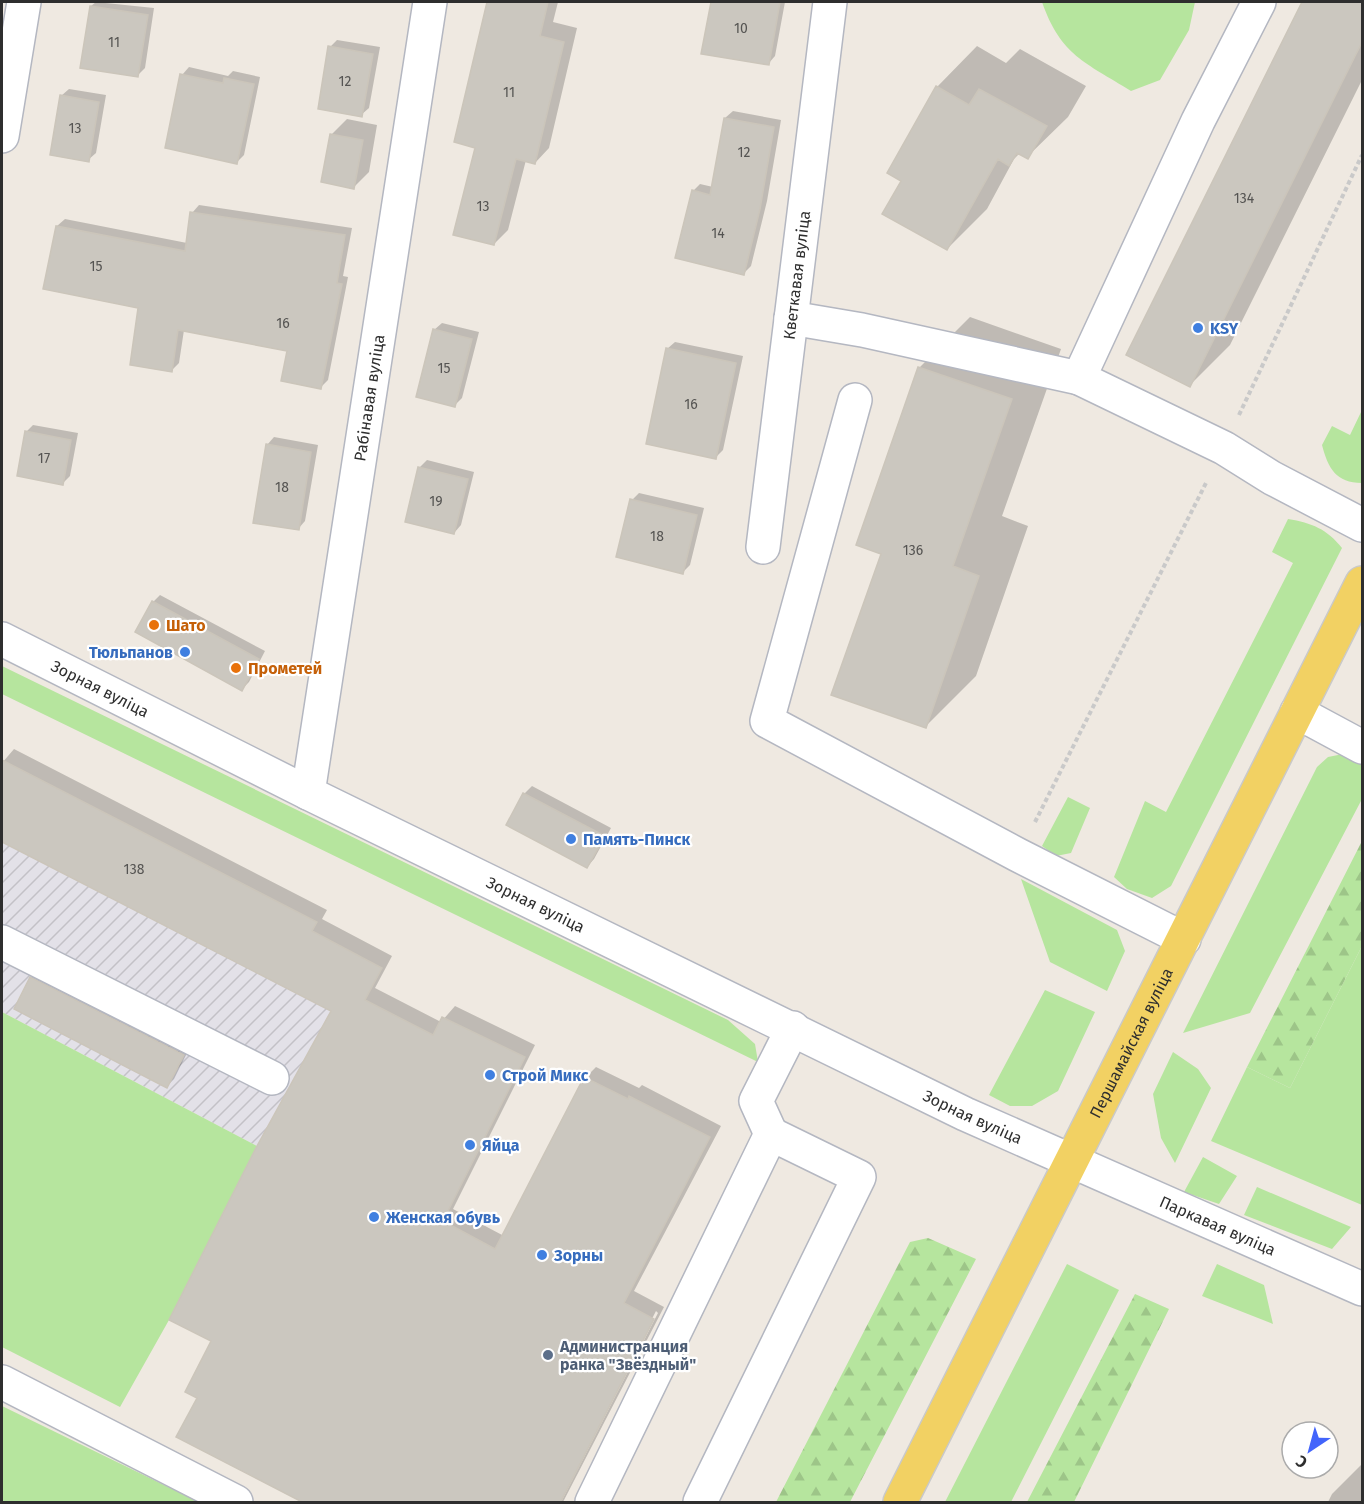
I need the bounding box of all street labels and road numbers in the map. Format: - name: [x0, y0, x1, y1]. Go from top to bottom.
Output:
- street label: Кветкавая вуліца: [779, 209, 814, 341]
- street label: Рабінавая вуліца: [350, 333, 388, 462]
- street label: Зорная вуліца: [48, 656, 152, 721]
- street label: Зорная вуліца: [484, 872, 588, 936]
- street label: Першамайская вуліца: [1085, 965, 1177, 1121]
- street label: Зорная вуліца: [920, 1086, 1025, 1148]
- street label: Паркавая вуліца: [1157, 1192, 1279, 1259]

